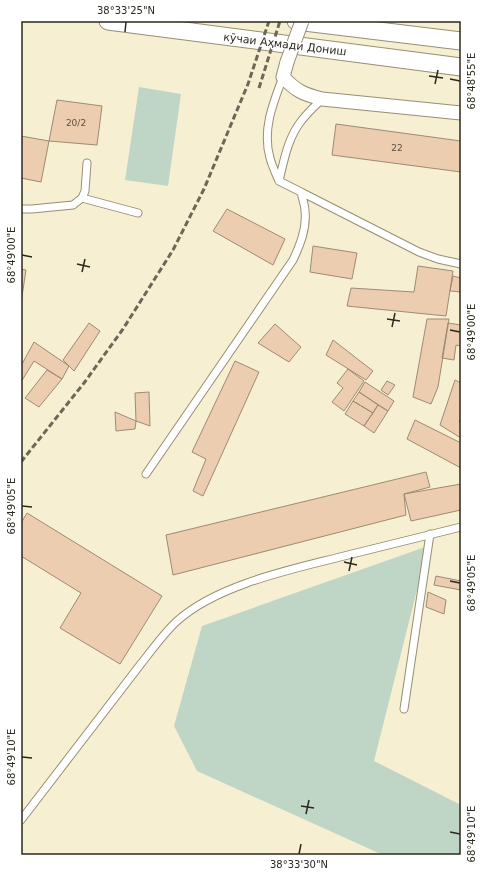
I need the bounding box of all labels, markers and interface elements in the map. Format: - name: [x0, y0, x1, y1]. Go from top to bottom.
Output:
- text: 38°33'25"N: [97, 5, 155, 16]
- street label: кӯчаи Аҳмади Дониш: [223, 30, 347, 59]
- text: 68°48'55"E: [466, 53, 477, 109]
- house number: 20/2: [66, 118, 86, 128]
- house number: 22: [391, 143, 403, 153]
- text: 68°49'00"E: [6, 227, 17, 283]
- text: 68°49'00"E: [466, 304, 477, 360]
- text: 68°49'05"E: [6, 478, 17, 534]
- text: 68°49'05"E: [466, 555, 477, 611]
- text: 68°49'10"E: [6, 729, 17, 785]
- text: 68°49'10"E: [466, 806, 477, 862]
- text: 38°33'30"N: [270, 859, 328, 870]

